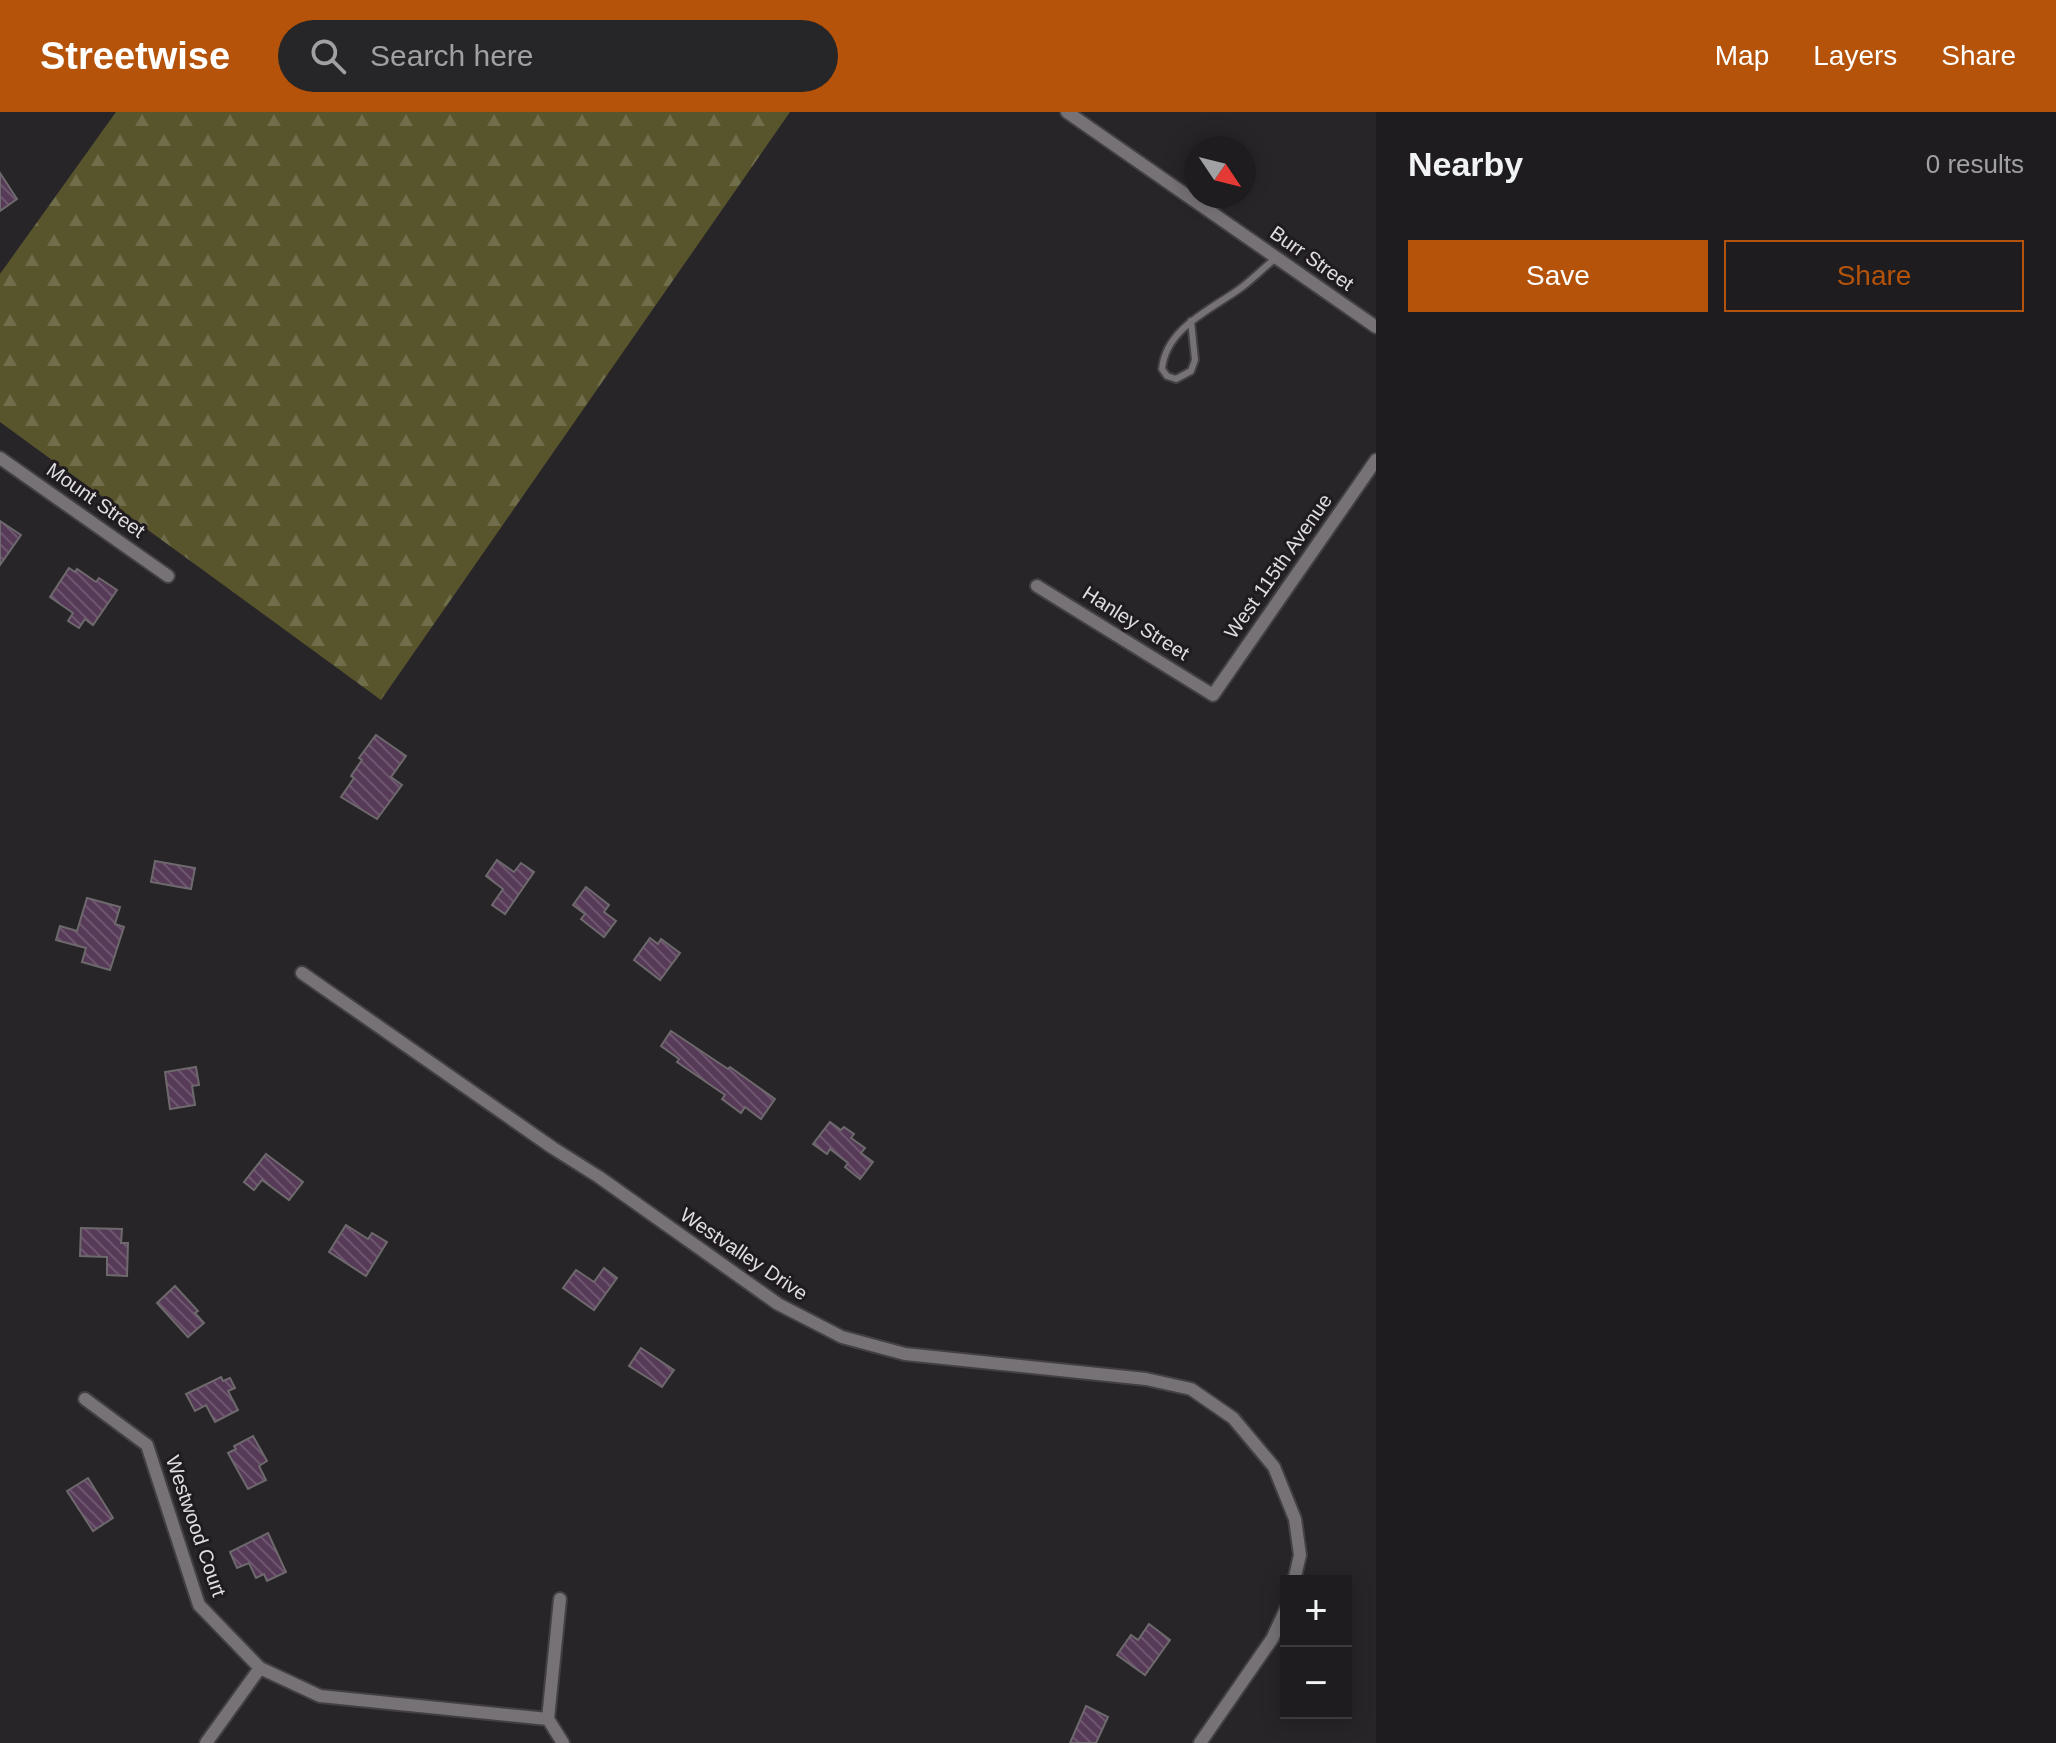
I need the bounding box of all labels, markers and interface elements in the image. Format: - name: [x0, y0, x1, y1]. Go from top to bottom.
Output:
- search box: [278, 20, 838, 92]
- icon: search: [306, 34, 350, 78]
- text: Streetwise: [40, 35, 230, 77]
- text: Search here: [370, 39, 534, 72]
- text: Map: [1715, 40, 1769, 71]
- text: Layers: [1813, 40, 1897, 71]
- text: Share: [1941, 40, 2016, 71]
- north arrow: [1184, 136, 1256, 208]
- text: Nearby: [1408, 145, 1523, 183]
- text: 0 results: [1926, 149, 2024, 179]
- street label: Burr Street: [1266, 221, 1358, 295]
- button: Save: [1408, 240, 1708, 312]
- button: Share: [1724, 240, 2024, 312]
- street label: Mount Street: [43, 458, 150, 542]
- street label: West 115th Avenue: [1220, 490, 1336, 642]
- street label: Hanley Street: [1079, 582, 1194, 665]
- street label: Westvalley Drive: [676, 1203, 812, 1305]
- street label: Westwood Court: [162, 1453, 231, 1600]
- map controls: [1280, 1575, 1352, 1719]
- button: +: [1280, 1575, 1352, 1647]
- button: −: [1280, 1647, 1352, 1719]

